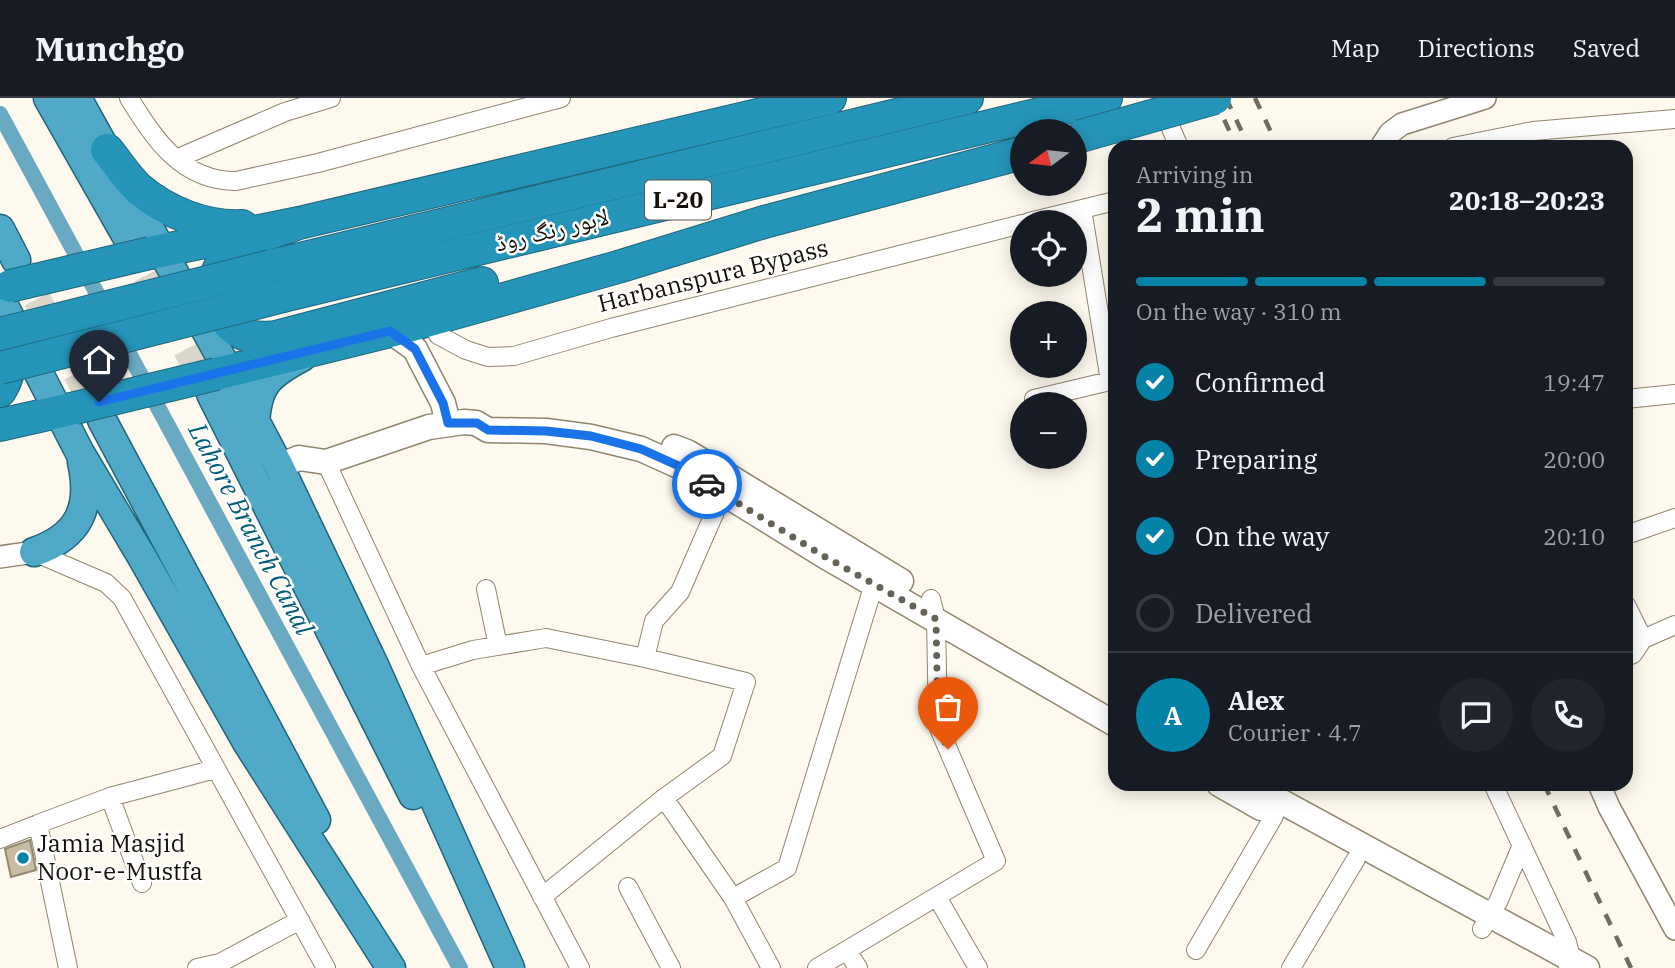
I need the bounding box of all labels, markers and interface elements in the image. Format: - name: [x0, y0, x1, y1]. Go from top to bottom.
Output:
- text: Munchgo: [35, 27, 185, 70]
- text: Map: [1331, 32, 1380, 64]
- text: Directions: [1418, 32, 1535, 64]
- text: Saved: [1573, 32, 1640, 64]
- north arrow: [1010, 119, 1087, 196]
- map controls: [1010, 119, 1087, 469]
- text: Arriving in: [1136, 159, 1253, 189]
- road number: L-20: [645, 180, 711, 220]
- text: 20:18–20:23: [1449, 183, 1605, 217]
- text: 2 min: [1136, 185, 1265, 245]
- street label: لاہور رنگ روڈ: [492, 200, 612, 259]
- button: locate: [1010, 210, 1087, 287]
- street label: Harbanspura Bypass: [594, 231, 831, 319]
- text: On the way · 310 m: [1136, 296, 1342, 326]
- button: +: [1010, 301, 1087, 378]
- pin: [69, 330, 129, 402]
- icon: home: [80, 341, 118, 379]
- icon: check: [1136, 363, 1174, 401]
- text: Confirmed: [1195, 365, 1326, 399]
- text: 19:47: [1543, 367, 1605, 397]
- button: −: [1010, 392, 1087, 469]
- water label: Lahore Branch Canal: [181, 416, 323, 641]
- icon: check: [1136, 440, 1174, 478]
- text: Preparing: [1195, 442, 1317, 476]
- text: 20:00: [1543, 444, 1605, 474]
- courier: [672, 449, 742, 519]
- icon: car: [688, 465, 726, 503]
- icon: check: [1136, 517, 1174, 555]
- text: On the way: [1195, 519, 1329, 553]
- text: 20:10: [1543, 521, 1605, 551]
- text: Delivered: [1195, 596, 1312, 630]
- pin: [918, 677, 978, 749]
- button: chat: [1439, 678, 1513, 752]
- button: phone: [1531, 678, 1605, 752]
- text: Alex: [1228, 683, 1284, 717]
- icon: bag: [929, 688, 967, 726]
- text: A: [1164, 698, 1182, 732]
- text: Courier · 4.7: [1228, 717, 1362, 747]
- place label: Jamia Masjid Noor-e-Mustfa: [37, 827, 203, 887]
- marker: Jamia Masjid Noor-e-Mustfa: [15, 850, 31, 866]

